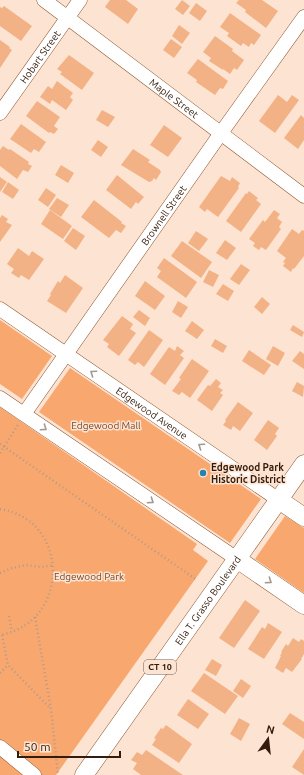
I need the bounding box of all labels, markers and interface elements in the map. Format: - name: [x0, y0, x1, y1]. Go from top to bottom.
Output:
- street label: Hobart Street: [18, 28, 62, 85]
- street label: Maple Street: [148, 76, 201, 120]
- street label: Brownell Street: [139, 183, 188, 247]
- one-way arrow: [91, 371, 98, 378]
- street label: Edgewood Avenue: [114, 385, 190, 441]
- park label: Edgewood Mall: [71, 420, 141, 431]
- one-way arrow: [39, 423, 46, 430]
- one-way arrow: [198, 444, 205, 451]
- place label: Edgewood Park Historic District: [211, 462, 286, 485]
- marker: Edgewood Park Historic District: [198, 468, 208, 478]
- one-way arrow: [147, 496, 154, 504]
- street label: Ella T. Grasso Boulevard: [172, 554, 243, 647]
- park label: Edgewood Park: [54, 571, 124, 582]
- one-way arrow: [265, 576, 272, 584]
- road number: CT 10: [144, 660, 176, 674]
- north arrow: [248, 719, 288, 759]
- text: N: [265, 722, 276, 736]
- scale bar: [18, 733, 120, 759]
- text: 50 m: [24, 740, 51, 753]

